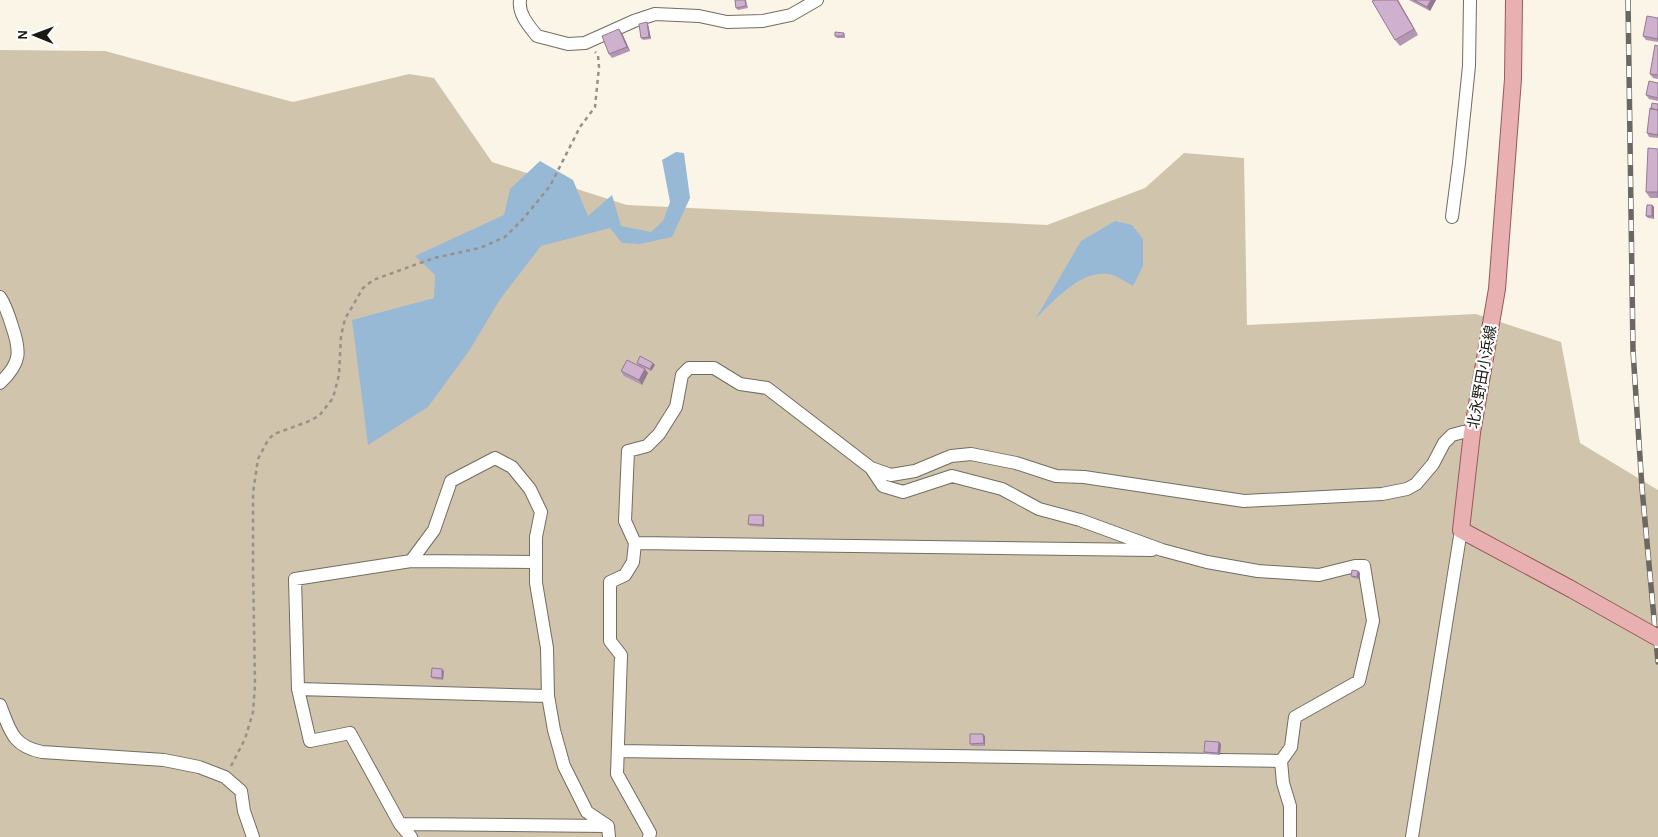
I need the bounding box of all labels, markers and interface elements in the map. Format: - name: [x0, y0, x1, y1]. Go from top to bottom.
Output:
- north arrow: [10, 10, 60, 60]
- text: N: [16, 30, 30, 40]
- street label: 北永野田小浜線: [1464, 324, 1499, 430]

